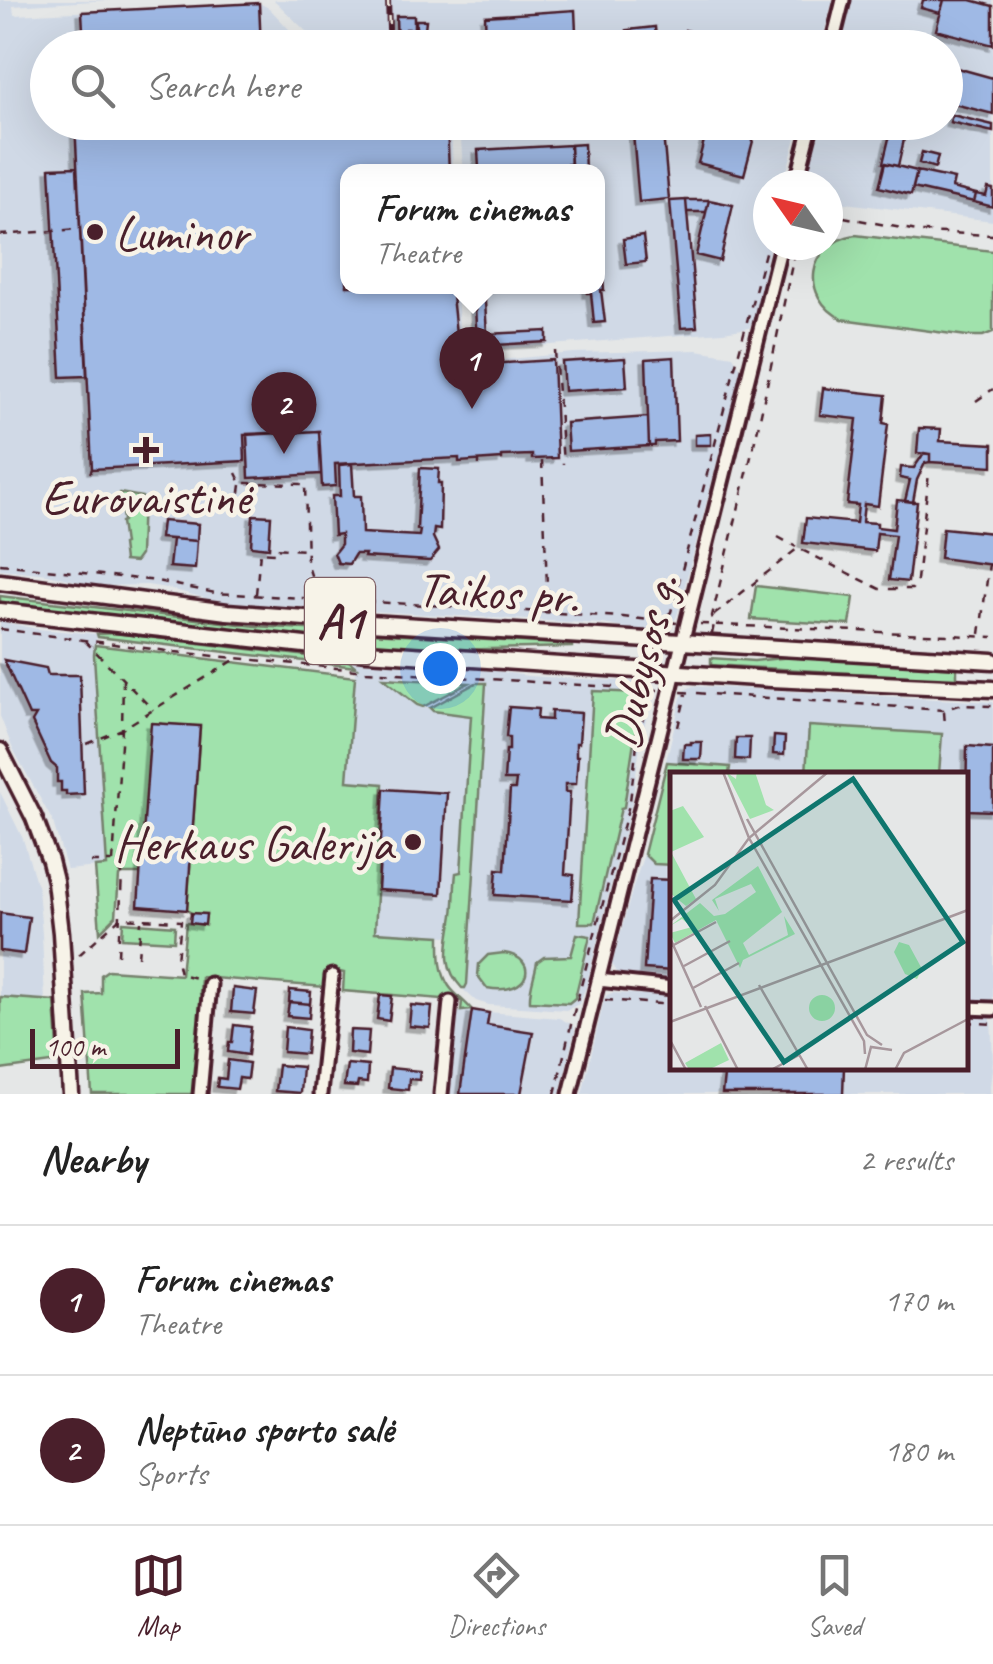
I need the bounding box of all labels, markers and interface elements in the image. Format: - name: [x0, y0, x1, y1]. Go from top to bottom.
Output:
- search box: [30, 30, 963, 140]
- icon: search: [65, 58, 120, 113]
- text: Search here: [145, 62, 300, 109]
- popup: [340, 164, 605, 294]
- north arrow: [753, 170, 843, 260]
- text: Forum cinemas: [375, 185, 570, 232]
- place label: Luminor: [115, 202, 252, 265]
- marker: Luminor: [84, 221, 106, 243]
- text: Theatre: [375, 232, 461, 273]
- pin: 1: [440, 326, 504, 409]
- pin: 2: [252, 372, 316, 454]
- marker: Eurovaistinė: [135, 439, 157, 461]
- place label: Eurovaistinė: [42, 466, 255, 529]
- street label: Taikos pr.: [416, 557, 580, 628]
- street label: Dubysos g.: [589, 568, 693, 755]
- road number: A1: [305, 578, 375, 664]
- your location: [415, 643, 466, 694]
- inset map: [670, 772, 968, 1069]
- place label: Herkaus Galerija: [114, 812, 396, 875]
- marker: Herkaus Galerija: [402, 831, 424, 853]
- scale bar: [30, 1024, 180, 1068]
- text: 100 m: [45, 1029, 105, 1064]
- text: Nearby: [40, 1133, 146, 1186]
- text: 2 results: [859, 1139, 953, 1180]
- text: Forum cinemas: [135, 1256, 330, 1303]
- text: 1: [65, 1280, 80, 1321]
- text: 170 m: [884, 1280, 953, 1321]
- text: Theatre: [135, 1303, 221, 1344]
- text: Neptūno sporto salė: [135, 1406, 393, 1453]
- text: 2: [65, 1430, 80, 1471]
- text: 180 m: [884, 1430, 953, 1471]
- text: Sports: [135, 1453, 207, 1494]
- tab: Map: [131, 1548, 186, 1643]
- tab: Directions: [448, 1548, 545, 1643]
- tab: Saved: [807, 1548, 862, 1643]

